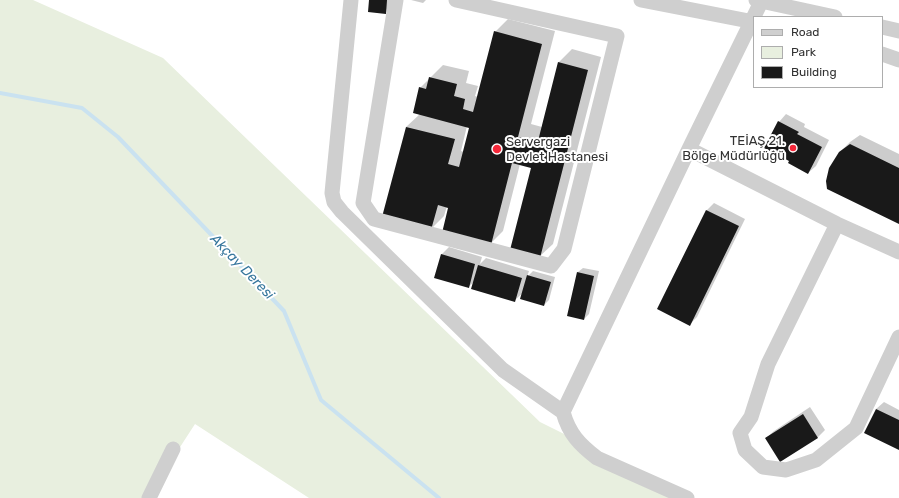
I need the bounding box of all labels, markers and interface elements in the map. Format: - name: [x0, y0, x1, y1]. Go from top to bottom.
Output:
- legend: [753, 16, 883, 88]
- text: Road: [791, 25, 819, 39]
- text: Park: [791, 45, 816, 59]
- text: Building: [791, 65, 837, 79]
- place label: TEİAŞ 21. Bölge Müdürlüğü: [682, 133, 785, 164]
- place label: Servergazi Devlet Hastanesi: [506, 134, 608, 165]
- marker: Servergazi Devlet Hastanesi: [491, 143, 503, 155]
- marker: TEİAŞ 21. Bölge Müdürlüğü: [788, 143, 798, 153]
- water label: Akçay Deresi: [207, 231, 277, 303]

